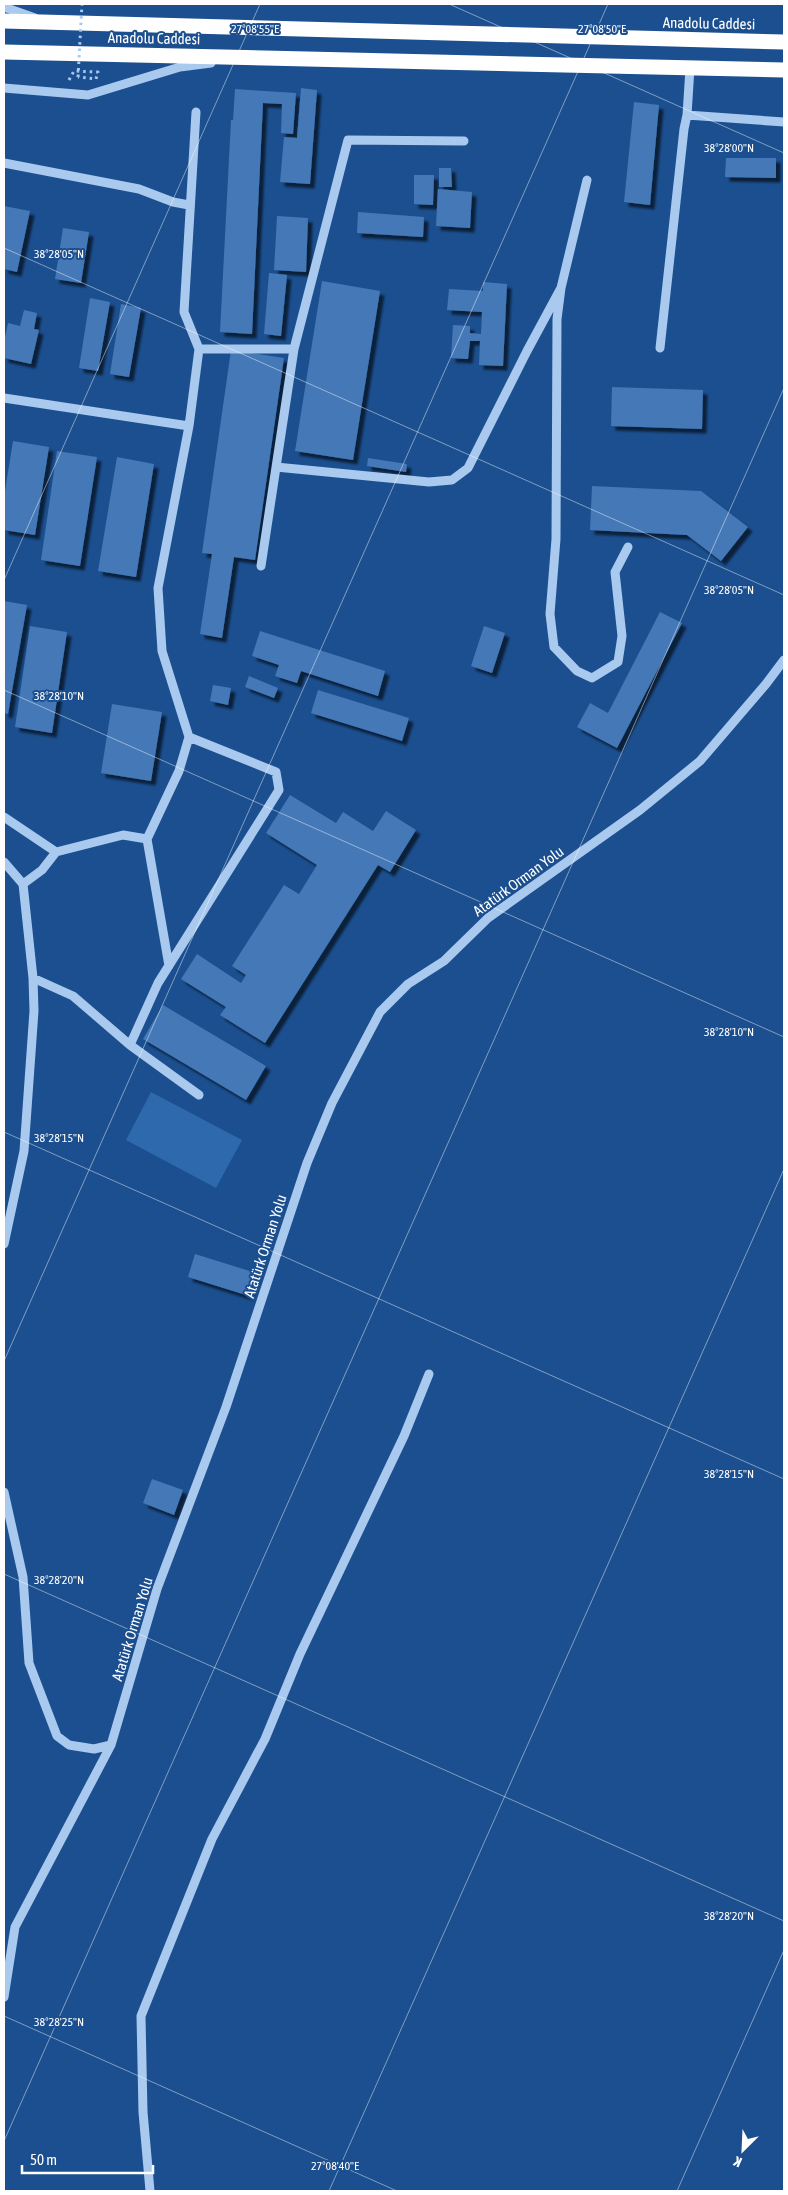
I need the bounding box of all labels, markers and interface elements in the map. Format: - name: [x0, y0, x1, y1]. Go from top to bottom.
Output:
- street label: Anadolu Caddesi: [663, 14, 755, 32]
- text: 27°08'55"E: [231, 22, 279, 36]
- text: 27°08'50"E: [578, 22, 626, 36]
- street label: Anadolu Caddesi: [108, 29, 200, 47]
- text: 38°28'00"N: [704, 141, 754, 155]
- text: 38°28'05"N: [34, 247, 84, 261]
- text: 38°28'05"N: [704, 583, 754, 597]
- text: 38°28'10"N: [34, 689, 84, 703]
- street label: Atatürk Orman Yolu: [469, 842, 567, 920]
- text: 38°28'10"N: [704, 1025, 754, 1039]
- text: 38°28'15"N: [34, 1131, 84, 1145]
- street label: Atatürk Orman Yolu: [240, 1192, 290, 1300]
- text: 38°28'15"N: [704, 1467, 754, 1481]
- text: 38°28'20"N: [34, 1573, 84, 1587]
- street label: Atatürk Orman Yolu: [108, 1575, 156, 1683]
- text: 38°28'20"N: [704, 1909, 754, 1923]
- text: 38°28'25"N: [34, 2015, 84, 2029]
- north arrow: [718, 2125, 768, 2175]
- scale bar: [22, 2142, 154, 2174]
- text: 50 m: [30, 2151, 57, 2168]
- text: K: [731, 2153, 744, 2171]
- text: 27°08'40"E: [311, 2159, 359, 2173]

